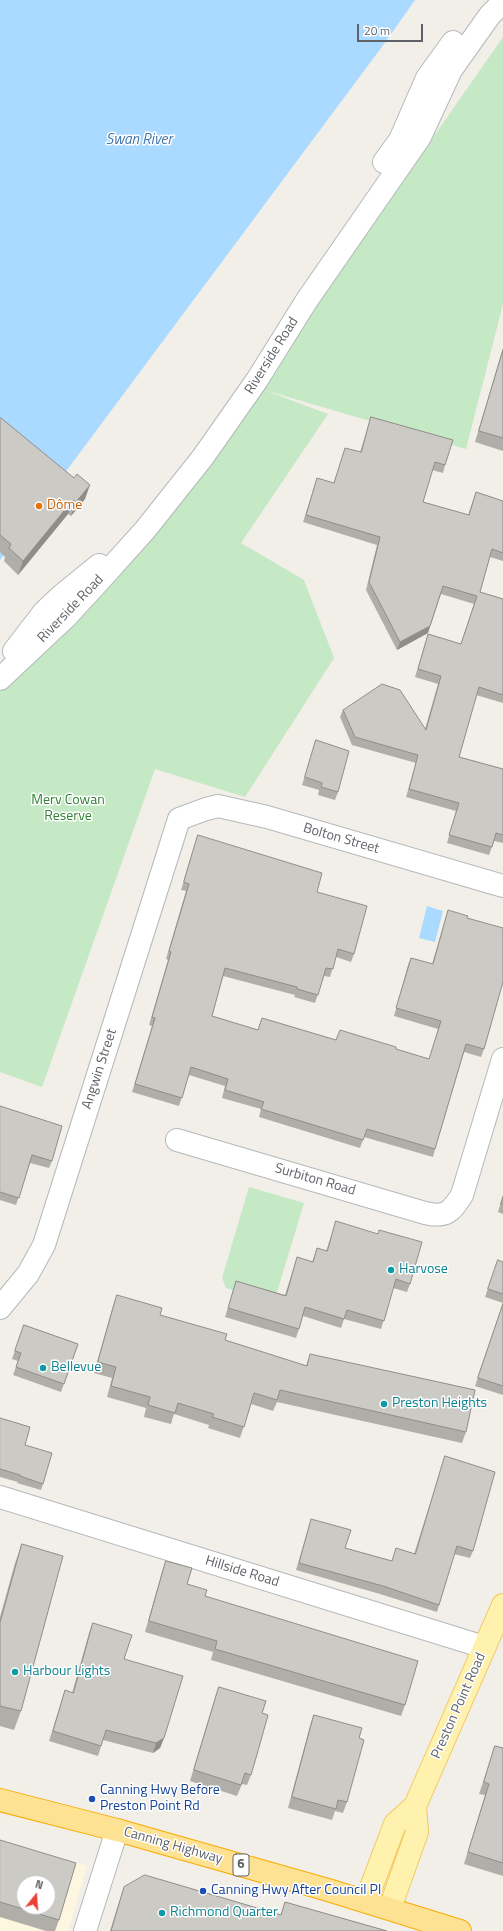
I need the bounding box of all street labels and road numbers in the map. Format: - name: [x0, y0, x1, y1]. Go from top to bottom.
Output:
- street label: Riverside Road: [242, 314, 302, 398]
- street label: Riverside Road: [35, 572, 107, 646]
- street label: Bolton Street: [301, 820, 381, 858]
- street label: Angwin Street: [79, 1027, 121, 1111]
- street label: Surbiton Road: [273, 1160, 357, 1200]
- street label: Hillside Road: [203, 1553, 281, 1591]
- street label: Preston Point Road: [428, 1651, 490, 1761]
- street label: Canning Highway: [122, 1824, 224, 1868]
- road number: 6: [233, 1854, 249, 1876]

